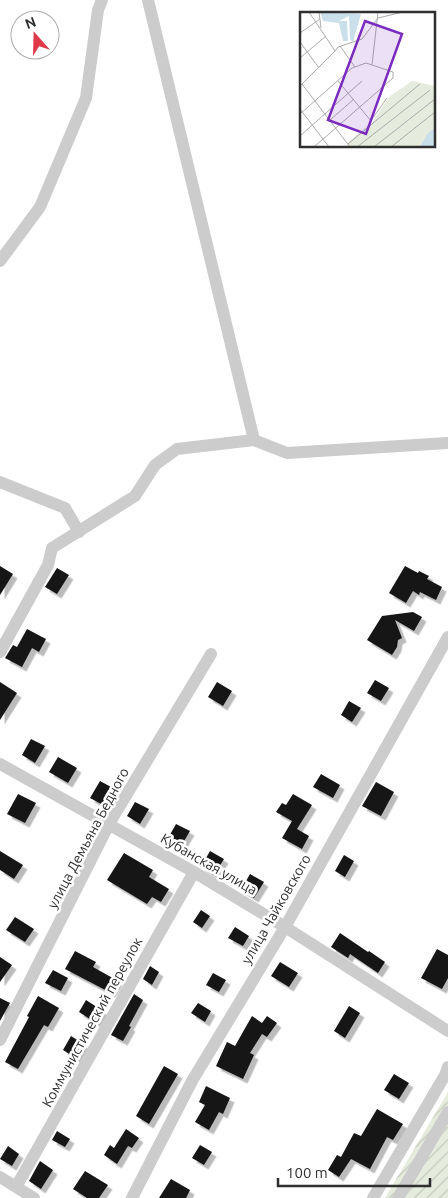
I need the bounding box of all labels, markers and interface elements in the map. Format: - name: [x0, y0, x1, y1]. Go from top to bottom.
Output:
- north arrow: [10, 10, 60, 60]
- inset map: [300, 12, 436, 148]
- text: N: [23, 13, 38, 32]
- street label: улица Демьяна Бедного: [44, 765, 132, 911]
- street label: Кубанская улица: [158, 830, 260, 898]
- street label: улица Чайковского: [238, 851, 314, 967]
- street label: Коммунистический переулок: [39, 934, 145, 1110]
- scale bar: [278, 1156, 430, 1188]
- text: 100 m: [286, 1164, 328, 1181]

